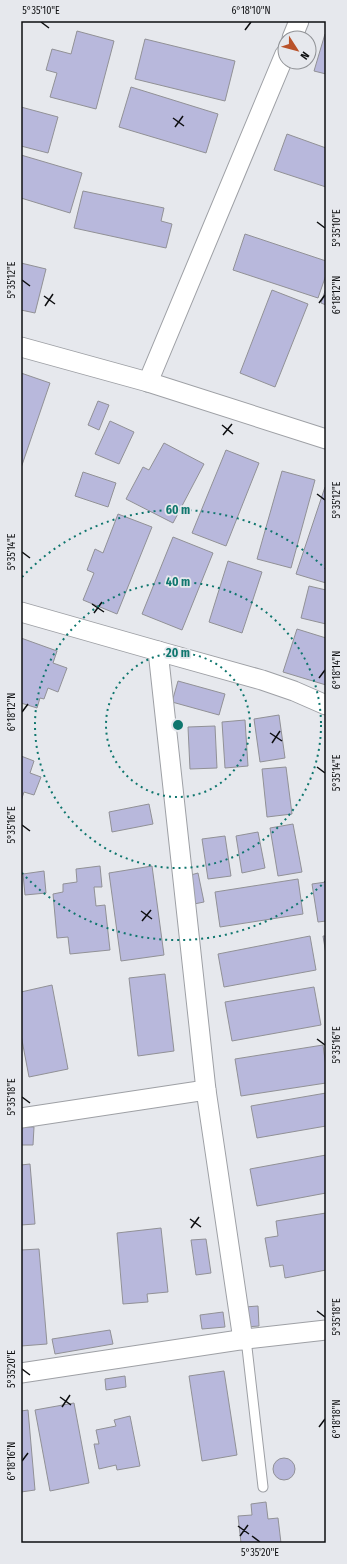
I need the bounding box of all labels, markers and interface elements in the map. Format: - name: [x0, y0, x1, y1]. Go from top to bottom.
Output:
- text: 5°35'10"E: [22, 5, 60, 17]
- text: 6°18'10"N: [231, 5, 271, 17]
- north arrow: [277, 30, 317, 70]
- text: N: [297, 49, 312, 62]
- text: 5°35'10"E: [331, 209, 343, 247]
- text: 5°35'12"E: [6, 261, 18, 298]
- text: 6°18'12"N: [331, 276, 343, 314]
- text: 5°35'12"E: [331, 481, 343, 518]
- text: 60 m: [166, 503, 190, 517]
- text: 5°35'14"E: [6, 533, 18, 570]
- text: 40 m: [166, 575, 190, 589]
- text: 20 m: [165, 646, 190, 660]
- text: 6°18'14"N: [331, 651, 343, 689]
- text: 6°18'12"N: [6, 693, 18, 731]
- centre of rings: [171, 718, 185, 732]
- text: 5°35'14"E: [331, 754, 343, 791]
- text: 5°35'16"E: [6, 806, 18, 844]
- text: 5°35'16"E: [331, 1026, 343, 1064]
- text: 5°35'18"E: [6, 1078, 18, 1116]
- text: 5°35'18"E: [331, 1298, 343, 1336]
- text: 5°35'20"E: [6, 1350, 18, 1388]
- text: 6°18'18"N: [331, 1400, 343, 1438]
- text: 6°18'16"N: [6, 1442, 18, 1480]
- text: 5°35'20"E: [241, 1547, 279, 1559]

